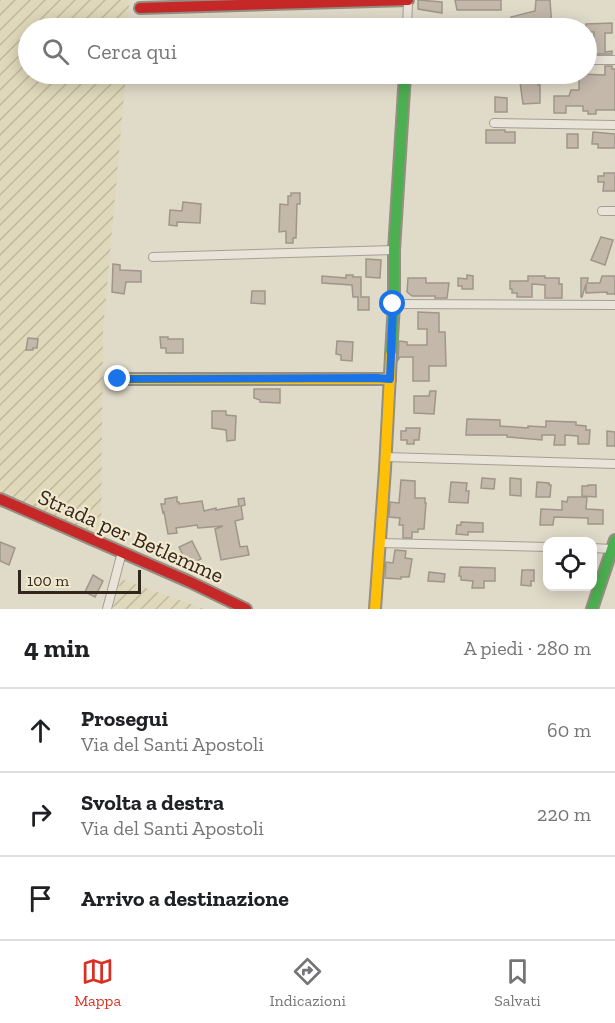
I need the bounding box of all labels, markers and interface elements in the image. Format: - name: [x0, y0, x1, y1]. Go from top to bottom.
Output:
- search box: [18, 18, 597, 84]
- icon: search: [39, 35, 72, 68]
- text: Cerca qui: [87, 38, 177, 65]
- route start: [379, 290, 405, 316]
- route end: [104, 365, 130, 391]
- street label: Strada per Betlemme: [34, 483, 228, 589]
- map controls: [543, 537, 597, 591]
- button: locate: [543, 537, 597, 591]
- scale bar: [18, 567, 141, 594]
- text: 100 m: [27, 571, 69, 590]
- text: 4 min: [24, 632, 90, 664]
- text: A piedi · 280 m: [464, 636, 591, 660]
- text: Prosegui: [81, 705, 168, 732]
- icon: ahead: [24, 714, 57, 747]
- text: 60 m: [547, 718, 591, 742]
- text: Via del Santi Apostoli: [81, 732, 264, 756]
- text: Svolta a destra: [81, 789, 224, 816]
- icon: right: [24, 798, 57, 831]
- text: 220 m: [537, 802, 591, 826]
- text: Via del Santi Apostoli: [81, 816, 264, 840]
- icon: arrive: [24, 882, 57, 915]
- text: Arrivo a destinazione: [81, 885, 289, 912]
- tab: Mappa: [74, 955, 121, 1010]
- tab: Indicazioni: [269, 955, 346, 1010]
- tab: Salvati: [494, 955, 541, 1010]

